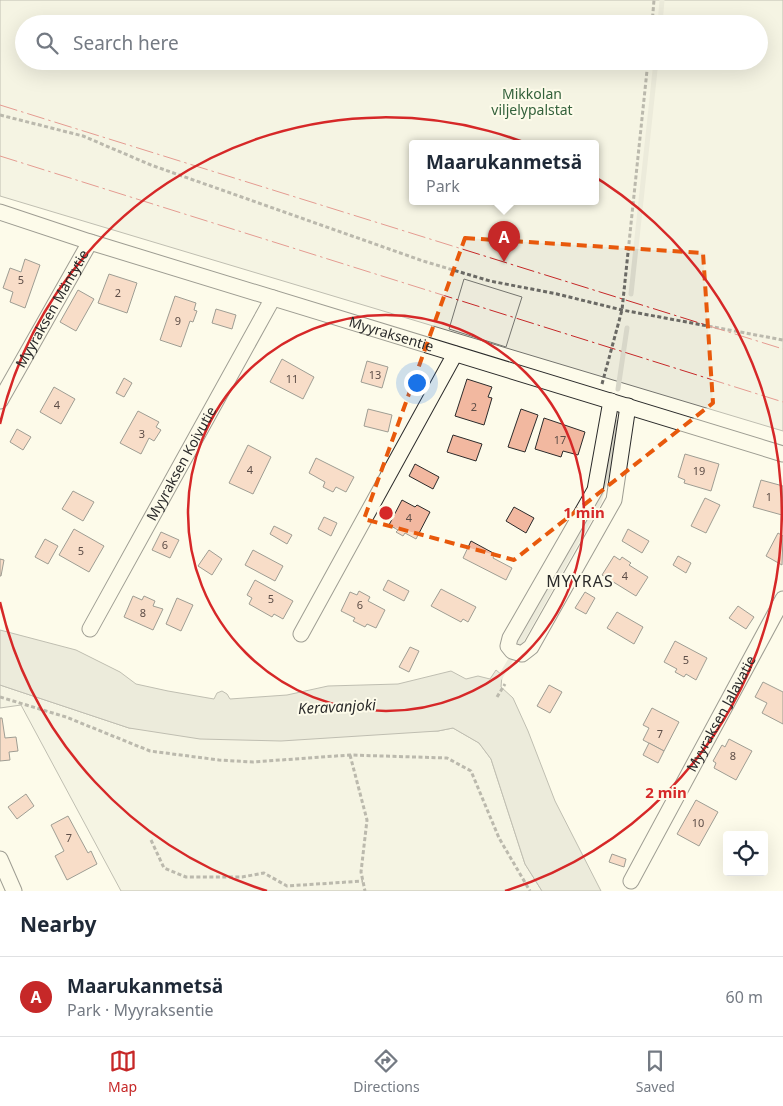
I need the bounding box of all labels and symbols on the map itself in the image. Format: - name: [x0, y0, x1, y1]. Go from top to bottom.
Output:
- park label: Mikkolan viljelypalstat: [491, 84, 573, 119]
- pin: A: [488, 221, 520, 262]
- street label: Myyraksen Mäntytie: [11, 246, 93, 371]
- house number: 5: [18, 272, 24, 287]
- house number: 2: [115, 285, 121, 300]
- street label: Myyraksentie: [347, 312, 436, 356]
- house number: 9: [175, 313, 181, 328]
- house number: 13: [369, 367, 381, 382]
- your location: [404, 370, 430, 396]
- house number: 11: [286, 371, 298, 386]
- house number: 4: [54, 397, 61, 412]
- house number: 2: [471, 399, 477, 414]
- street label: Myyraksen Koivutie: [142, 403, 220, 524]
- house number: 3: [139, 426, 145, 441]
- house number: 17: [554, 432, 566, 447]
- house number: 4: [247, 462, 254, 477]
- house number: 19: [693, 463, 705, 478]
- house number: 1: [766, 489, 772, 504]
- text: 1 min: [563, 502, 605, 522]
- centre of rings: [377, 504, 395, 522]
- house number: 4: [406, 510, 413, 525]
- house number: 6: [162, 537, 168, 552]
- house number: 5: [78, 543, 84, 558]
- house number: 4: [622, 568, 629, 583]
- district label: MYYRAS: [546, 570, 614, 592]
- house number: 5: [268, 591, 274, 606]
- house number: 6: [357, 597, 363, 612]
- house number: 8: [140, 605, 146, 620]
- street label: Myyraksen Jalavatie: [682, 652, 760, 775]
- house number: 5: [683, 652, 689, 667]
- water label: Keravanjoki: [298, 694, 378, 718]
- house number: 7: [657, 726, 663, 741]
- house number: 8: [730, 748, 736, 763]
- text: 2 min: [645, 782, 687, 802]
- house number: 10: [692, 815, 704, 830]
- house number: 7: [66, 830, 72, 845]

